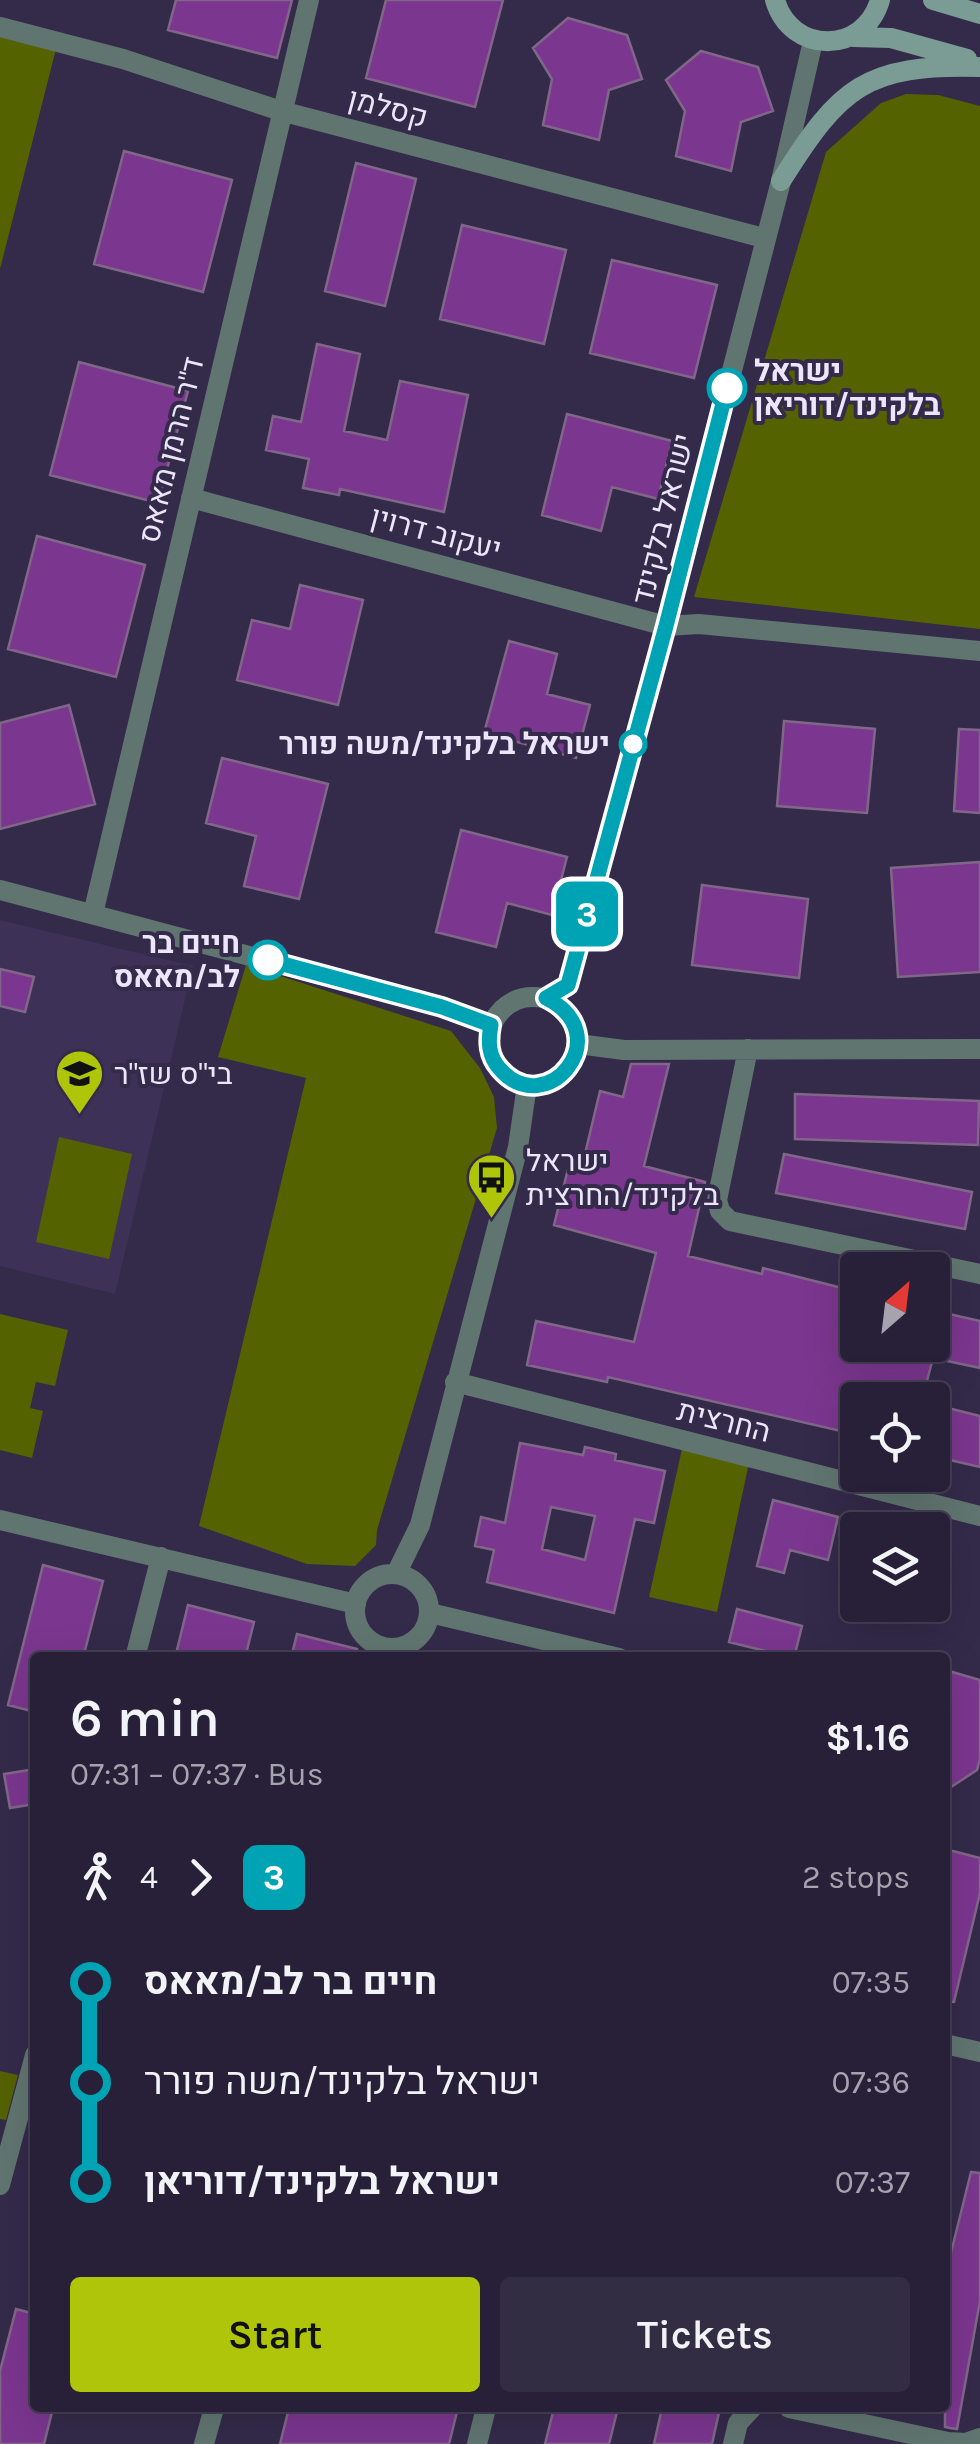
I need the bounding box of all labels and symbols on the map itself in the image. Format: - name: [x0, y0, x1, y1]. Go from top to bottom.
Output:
- street label: קסלמן: [344, 80, 432, 136]
- street label: ד"ר הרמן מאאס: [131, 353, 211, 547]
- place label: ישראל בלקינד/דוריאן: [754, 353, 940, 423]
- marker: ישראל בלקינד/דוריאן: [708, 369, 746, 407]
- street label: ישראל בלקינד: [624, 430, 702, 608]
- street label: יעקוב דרוין: [367, 498, 505, 568]
- place label: ישראל בלקינד/משה פורר: [279, 726, 610, 762]
- marker: ישראל בלקינד/משה פורר: [620, 731, 646, 757]
- line badge: 3: [554, 882, 620, 946]
- place label: חיים בר לב/מאאס: [114, 925, 240, 995]
- marker: חיים בר לב/מאאס: [249, 941, 287, 979]
- school or university icon: בי"ס שז"ר: [53, 1048, 105, 1116]
- place label: בי"ס שז"ר: [114, 1056, 233, 1092]
- place label: ישראל בלקינד/החרצית: [526, 1143, 719, 1213]
- bus stop icon: ישראל בלקינד/החרצית: [465, 1152, 517, 1220]
- north arrow: [840, 1252, 950, 1362]
- street label: החרצית: [674, 1392, 774, 1450]

